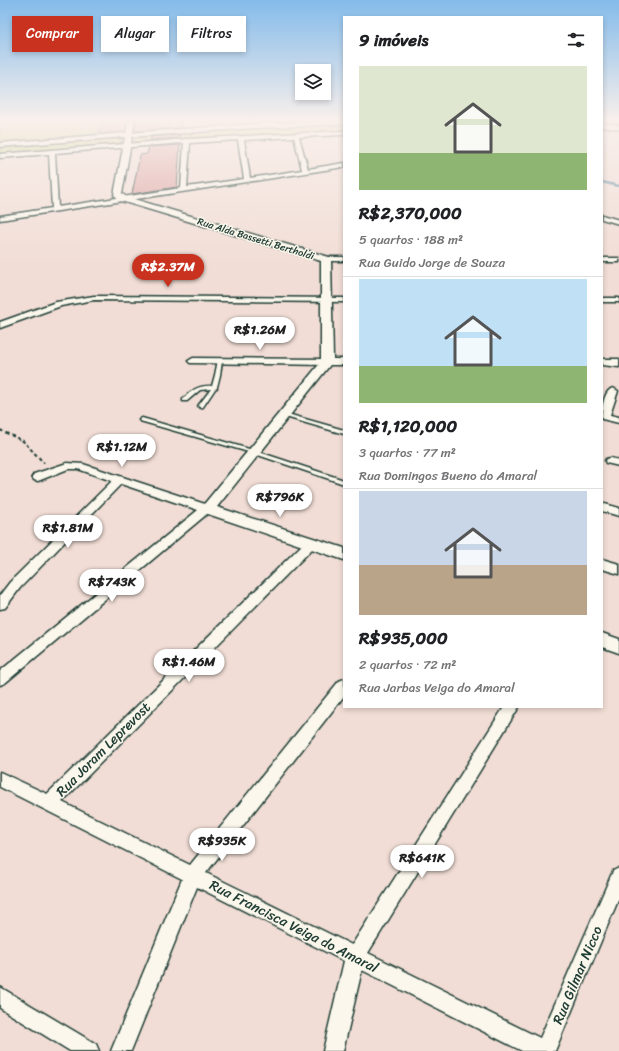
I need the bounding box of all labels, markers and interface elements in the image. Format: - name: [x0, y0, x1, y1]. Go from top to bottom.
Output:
- chip: Comprar: [12, 16, 93, 52]
- chip: Alugar: [101, 16, 169, 52]
- chip: Filtros: [177, 16, 246, 52]
- text: 9 imóveis: [359, 25, 429, 55]
- icon: filters: [565, 29, 587, 51]
- map controls: [295, 64, 331, 100]
- button: layers: [295, 64, 331, 100]
- icon: home: [437, 92, 509, 164]
- text: R$2,370,000: [359, 198, 462, 228]
- street label: Rua Alda Bassetti Bertholdi: [195, 213, 317, 265]
- text: 5 quartos · 188 m²: [359, 228, 463, 251]
- text: Rua Guido Jorge de Souza: [359, 251, 505, 274]
- pin: R$2.37M: [131, 254, 205, 288]
- text: R$2.37M: [141, 255, 195, 278]
- icon: home: [437, 305, 509, 377]
- pin: R$1.26M: [223, 317, 297, 351]
- text: R$1.26M: [234, 318, 286, 341]
- text: R$1,120,000: [359, 411, 457, 441]
- pin: R$1.12M: [85, 434, 159, 468]
- text: R$1.12M: [97, 435, 147, 458]
- text: 3 quartos · 77 m²: [359, 441, 456, 464]
- text: Rua Domingos Bueno do Amaral: [359, 464, 537, 487]
- pin: R$796K: [247, 484, 313, 518]
- text: R$796K: [256, 485, 304, 508]
- pin: R$1.81M: [31, 515, 105, 549]
- text: R$1.81M: [43, 516, 93, 539]
- icon: home: [437, 517, 509, 589]
- pin: R$743K: [79, 569, 145, 603]
- text: R$743K: [88, 570, 136, 593]
- text: R$935,000: [359, 623, 448, 653]
- pin: R$1.46M: [152, 649, 226, 683]
- text: R$1.46M: [163, 650, 215, 673]
- text: 2 quartos · 72 m²: [359, 653, 456, 676]
- text: Rua Jarbas Veiga do Amaral: [359, 676, 515, 699]
- street label: Rua Joram Leprevost: [50, 696, 157, 803]
- pin: R$935K: [189, 828, 255, 862]
- text: R$935K: [198, 829, 246, 852]
- pin: R$641K: [389, 845, 455, 879]
- text: R$641K: [399, 846, 445, 869]
- street label: Rua Francisca Veiga do Amaral: [205, 873, 384, 980]
- street label: Rua Gilmar Nicco: [545, 922, 609, 1028]

